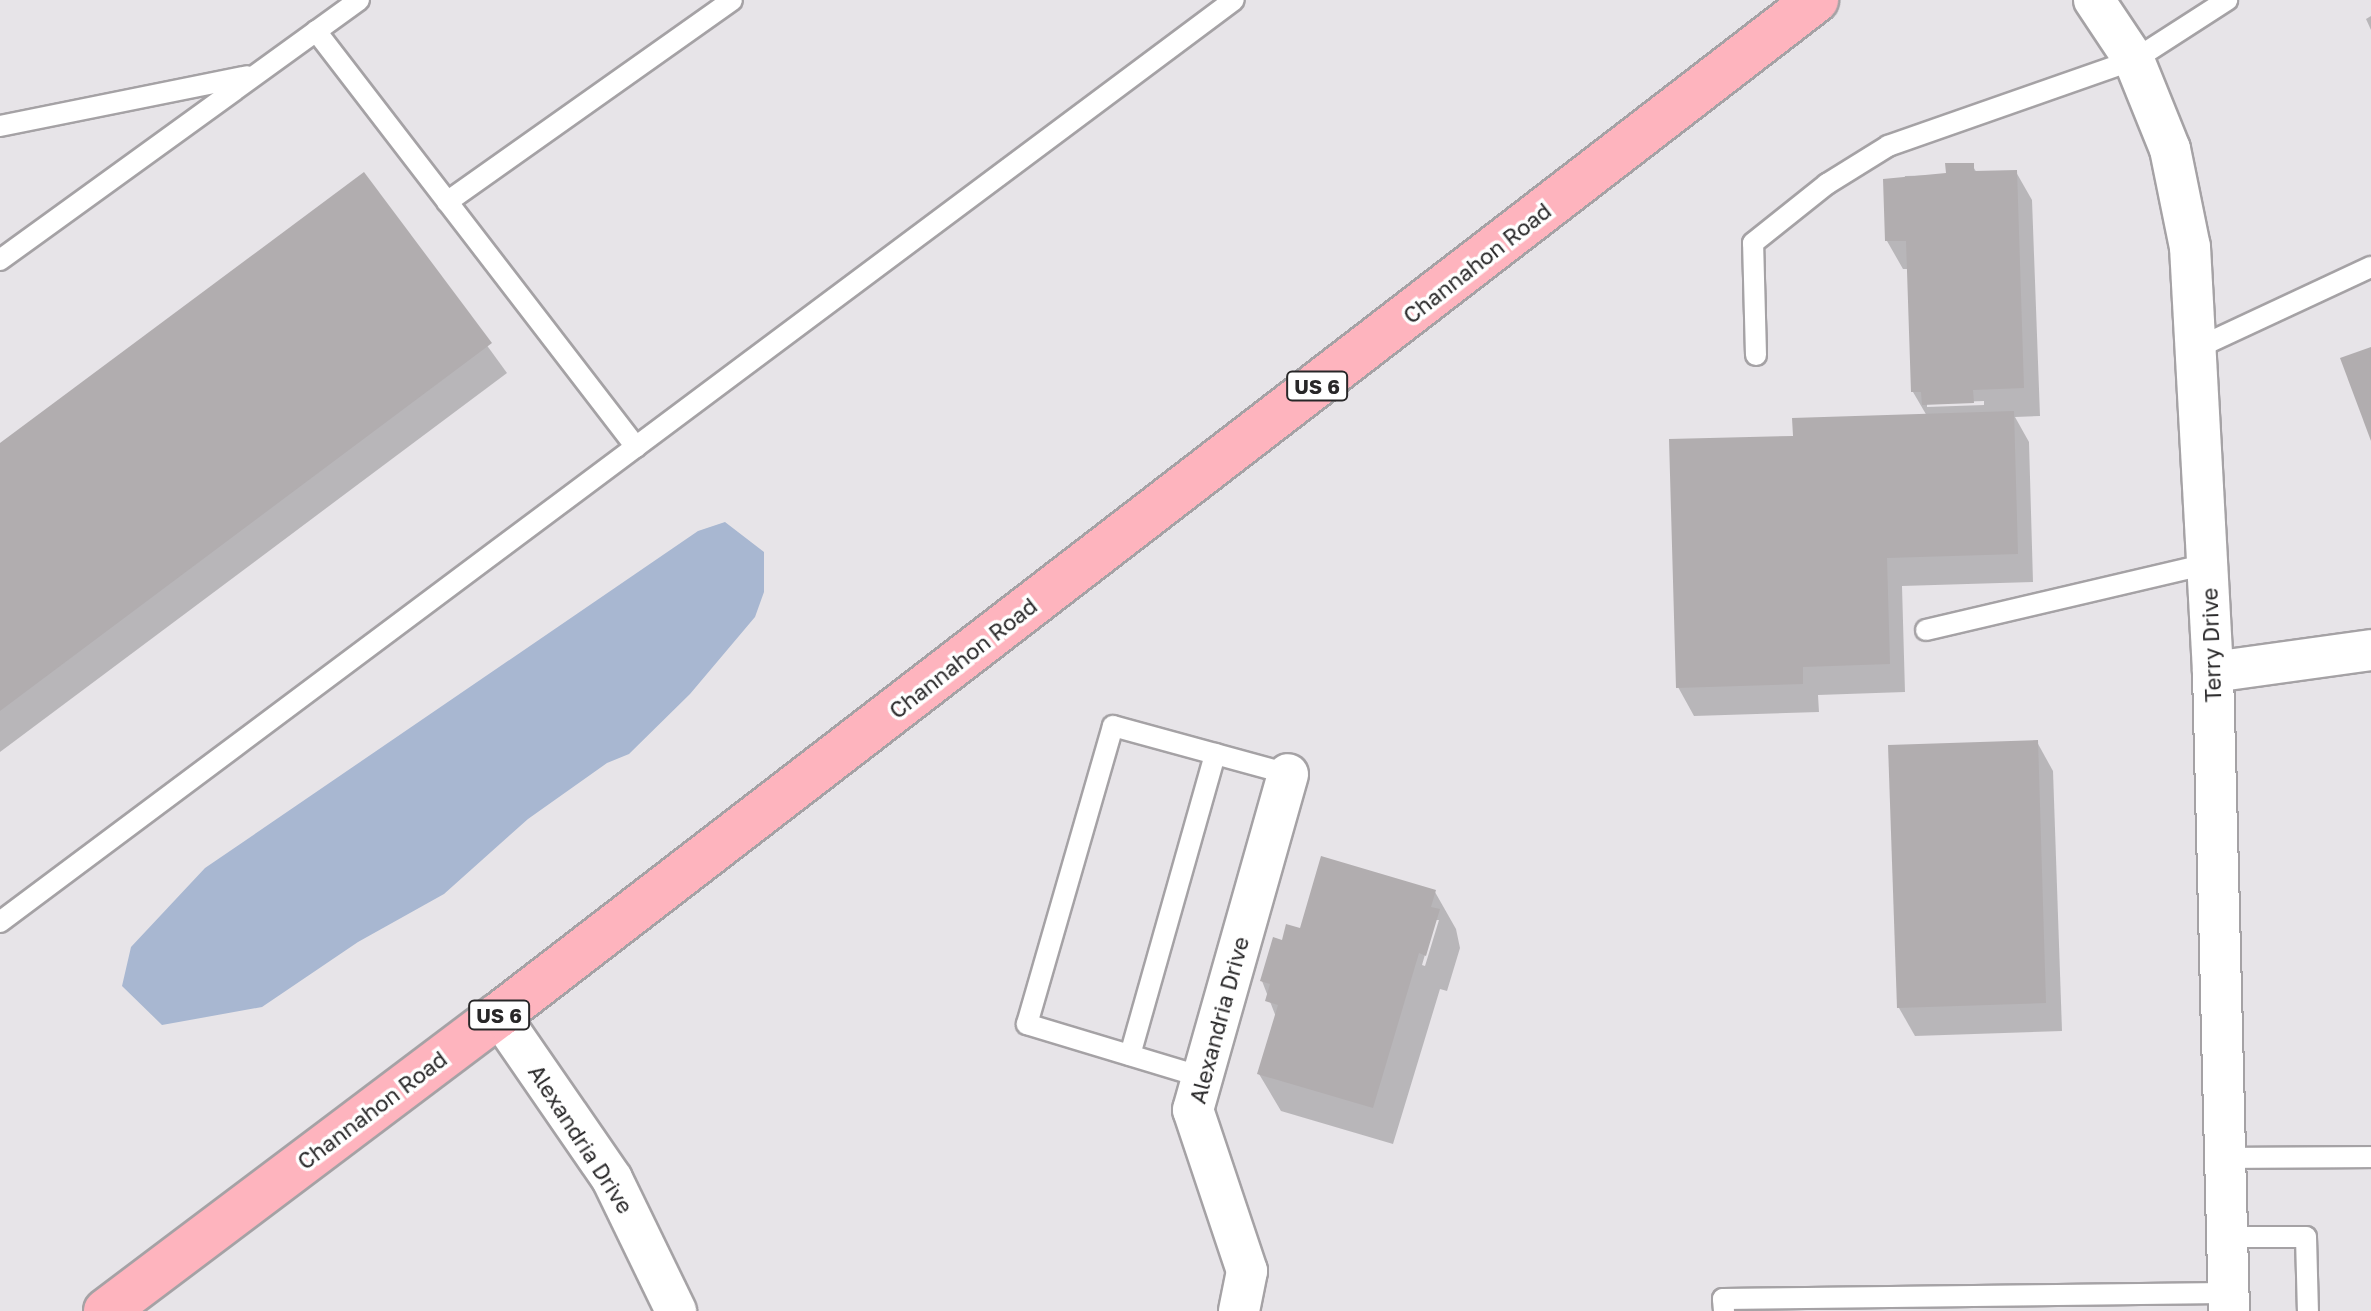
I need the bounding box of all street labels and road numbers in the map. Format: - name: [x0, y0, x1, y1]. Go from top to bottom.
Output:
- street label: Channahon Road: [1398, 197, 1556, 329]
- road number: US 6: [1285, 370, 1349, 402]
- street label: Terry Drive: [2196, 587, 2226, 703]
- street label: Channahon Road: [884, 592, 1042, 724]
- street label: Alexandria Drive: [1184, 934, 1254, 1106]
- road number: US 6: [467, 999, 531, 1031]
- street label: Channahon Road: [292, 1045, 452, 1175]
- street label: Alexandria Drive: [523, 1060, 639, 1218]

